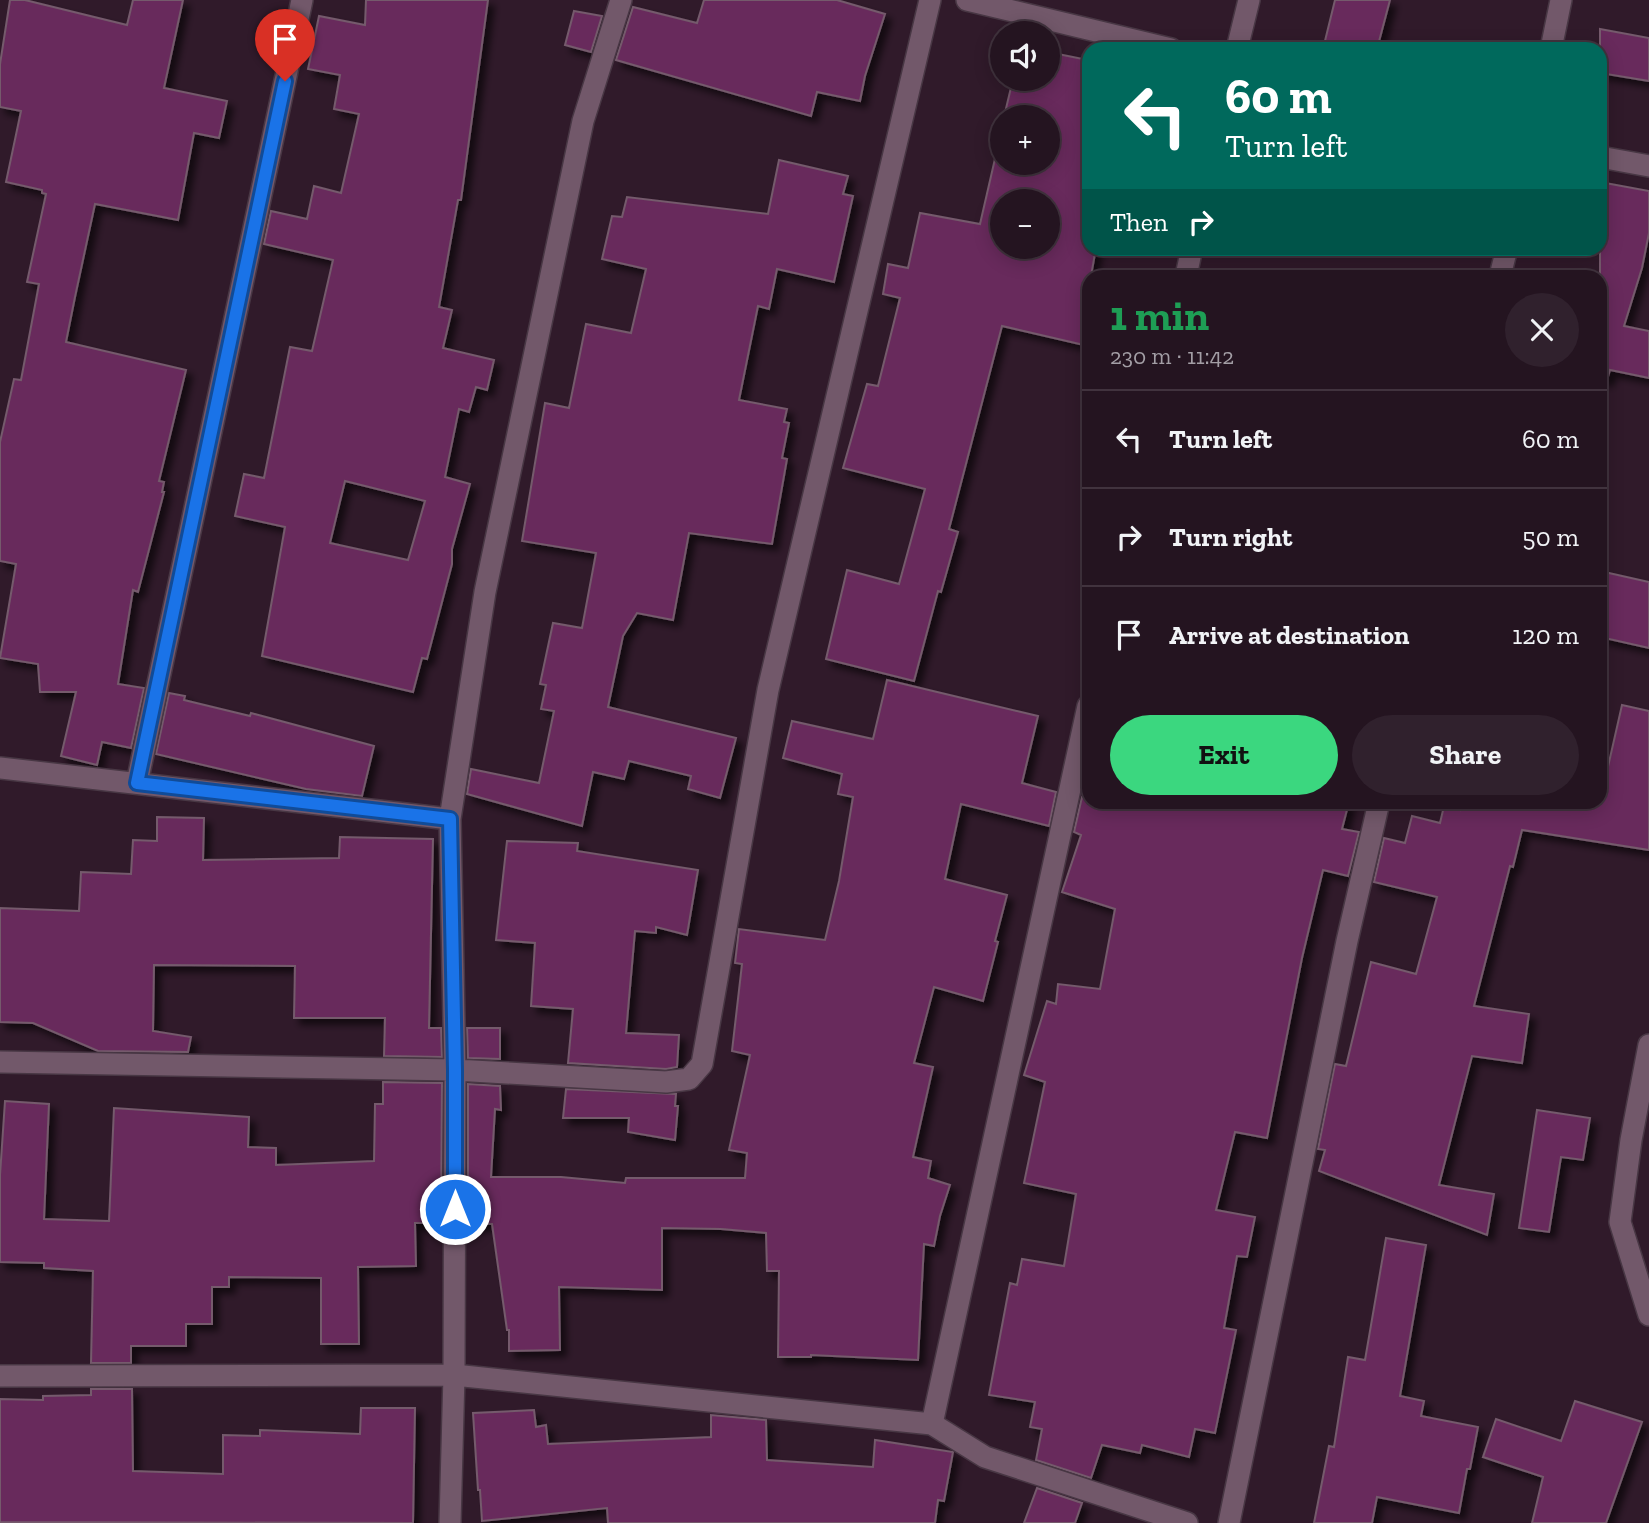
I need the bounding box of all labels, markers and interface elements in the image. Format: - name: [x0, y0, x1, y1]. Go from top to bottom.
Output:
- pin: [255, 9, 315, 81]
- icon: arrive: [266, 20, 304, 58]
- map controls: [990, 21, 1060, 259]
- button: sound: [990, 21, 1060, 91]
- text: 60 m: [1225, 67, 1332, 126]
- icon: left: [1110, 70, 1201, 161]
- button: +: [990, 105, 1060, 175]
- text: Turn left: [1225, 127, 1347, 165]
- button: −: [990, 189, 1060, 259]
- icon: right: [1182, 203, 1220, 241]
- text: Then: [1110, 206, 1168, 238]
- text: 1 min: [1110, 290, 1209, 341]
- button: close: [1505, 293, 1579, 367]
- text: 230 m · 11:42: [1110, 342, 1234, 370]
- icon: left: [1110, 420, 1148, 458]
- text: Turn left: [1169, 423, 1272, 455]
- text: 60 m: [1522, 423, 1579, 455]
- icon: right: [1110, 518, 1148, 556]
- text: Turn right: [1169, 521, 1292, 553]
- text: 50 m: [1522, 521, 1579, 553]
- icon: arrive: [1110, 616, 1148, 654]
- text: Arrive at destination: [1169, 619, 1409, 651]
- text: 120 m: [1512, 619, 1579, 651]
- button: Exit: [1110, 715, 1338, 795]
- button: Share: [1352, 715, 1579, 795]
- position arrow: [418, 1172, 492, 1246]

